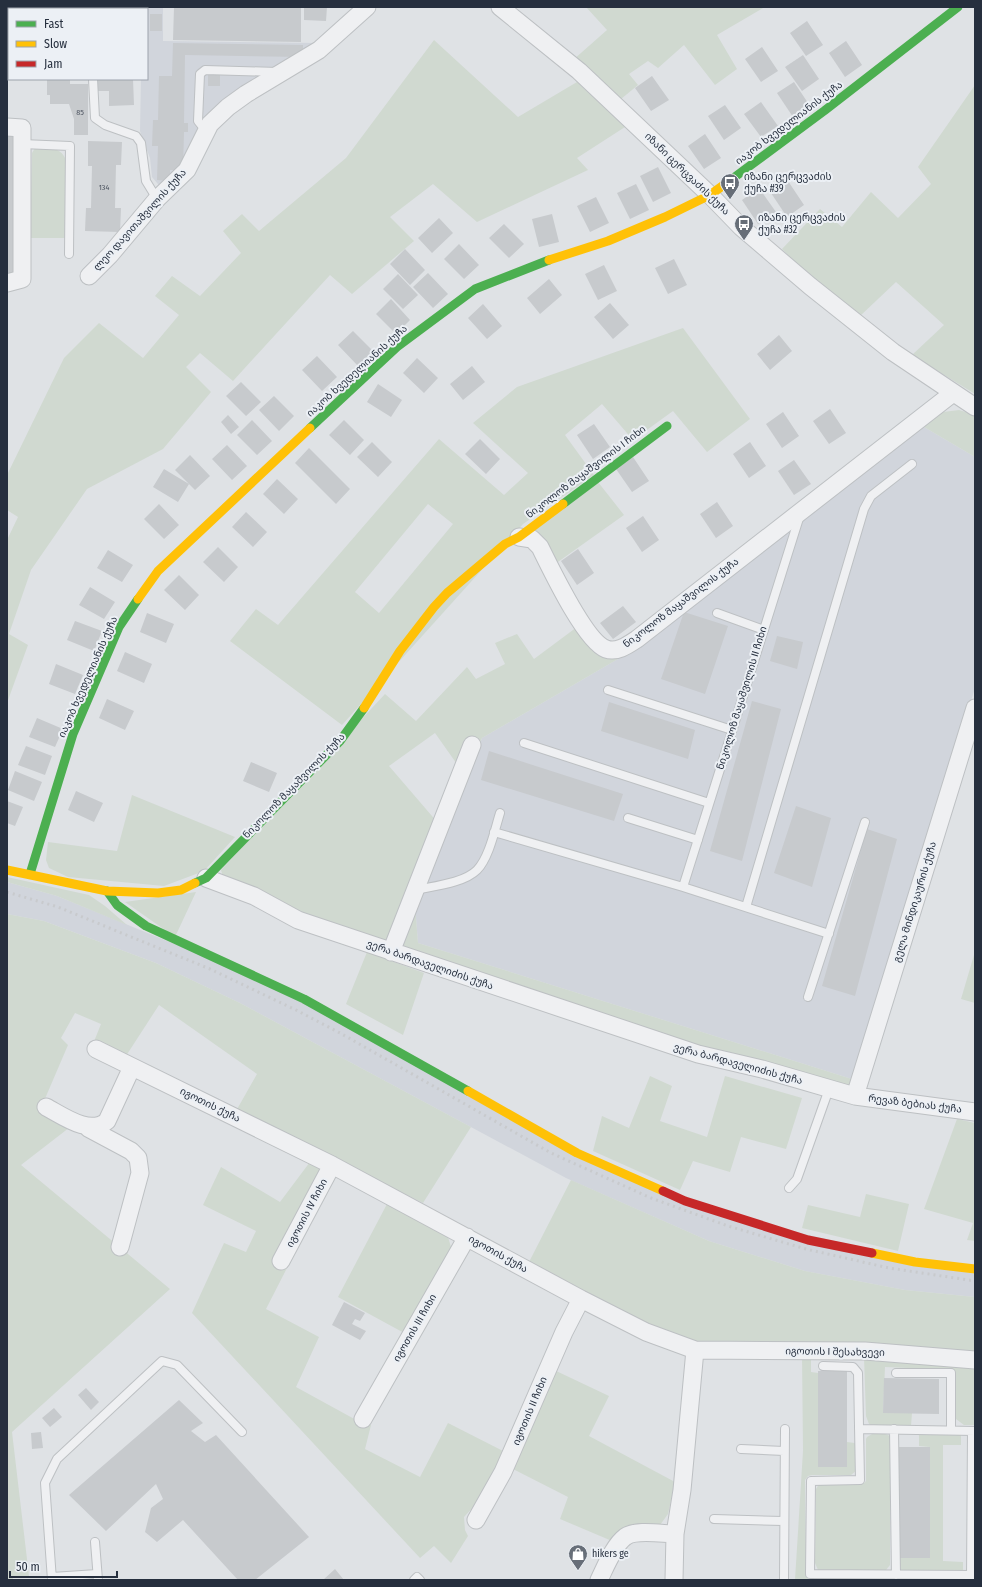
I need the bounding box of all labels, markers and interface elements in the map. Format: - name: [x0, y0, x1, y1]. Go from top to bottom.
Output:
- legend: [8, 8, 148, 80]
- text: Fast: [44, 17, 63, 31]
- text: Slow: [44, 37, 67, 51]
- text: Jam: [44, 57, 62, 71]
- street label: იაკობ ხვედელიანის ქუჩა: [733, 79, 845, 167]
- house number: 85: [76, 108, 84, 117]
- street label: იზანი ცერცვაძის ქუჩა: [642, 130, 732, 218]
- street label: ლეო დავითაშვილის ქუჩა: [91, 167, 189, 273]
- place label: იზანი ცერცვაძის ქუჩა #39: [744, 171, 832, 195]
- bus stop icon: იზანი ცერცვაძის ქუჩა #39: [719, 172, 741, 200]
- house number: 134: [99, 183, 109, 192]
- place label: იზანი ცერცვაძის ქუჩა #32: [758, 212, 846, 236]
- bus stop icon: იზანი ცერცვაძის ქუჩა #32: [733, 213, 755, 241]
- street label: იაკობ ხვედელიანის ქუჩა: [304, 323, 410, 419]
- street label: ნიკოლოზ მაყაშვილის I ჩიხი: [524, 423, 648, 521]
- street label: ნიკოლოზ მაყაშვილის ქუჩა: [621, 556, 741, 650]
- street label: იაკობ ხვედელიანის ქუჩა: [56, 615, 120, 739]
- street label: ნიკოლოზ მაყაშვილის II ჩიხი: [714, 625, 770, 771]
- street label: ნიკოლოზ მაყაშვილის ქუჩა: [241, 731, 347, 841]
- street label: გელა მინდიკაურის ქუჩა: [891, 840, 939, 964]
- street label: ვერა ბარდაველიძის ქუჩა: [365, 938, 495, 992]
- street label: ვერა ბარდაველიძის ქუჩა: [672, 1041, 804, 1087]
- street label: იგოთის ქუჩა: [178, 1085, 242, 1125]
- street label: რევაზ ბებიას ქუჩა: [868, 1092, 962, 1116]
- street label: იგოთის IV ჩიხი: [284, 1176, 330, 1249]
- street label: იგოთის ქუჩა: [466, 1233, 530, 1275]
- street label: იგოთის III ჩიხი: [391, 1292, 439, 1364]
- street label: იგოთის I შესახვევი: [785, 1345, 885, 1359]
- street label: იგოთის II ჩიხი: [510, 1375, 550, 1447]
- shop icon: hikers ge: [567, 1543, 589, 1571]
- place label: hikers ge: [592, 1548, 629, 1560]
- scale bar: [10, 1553, 117, 1579]
- text: 50 m: [16, 1560, 40, 1574]

